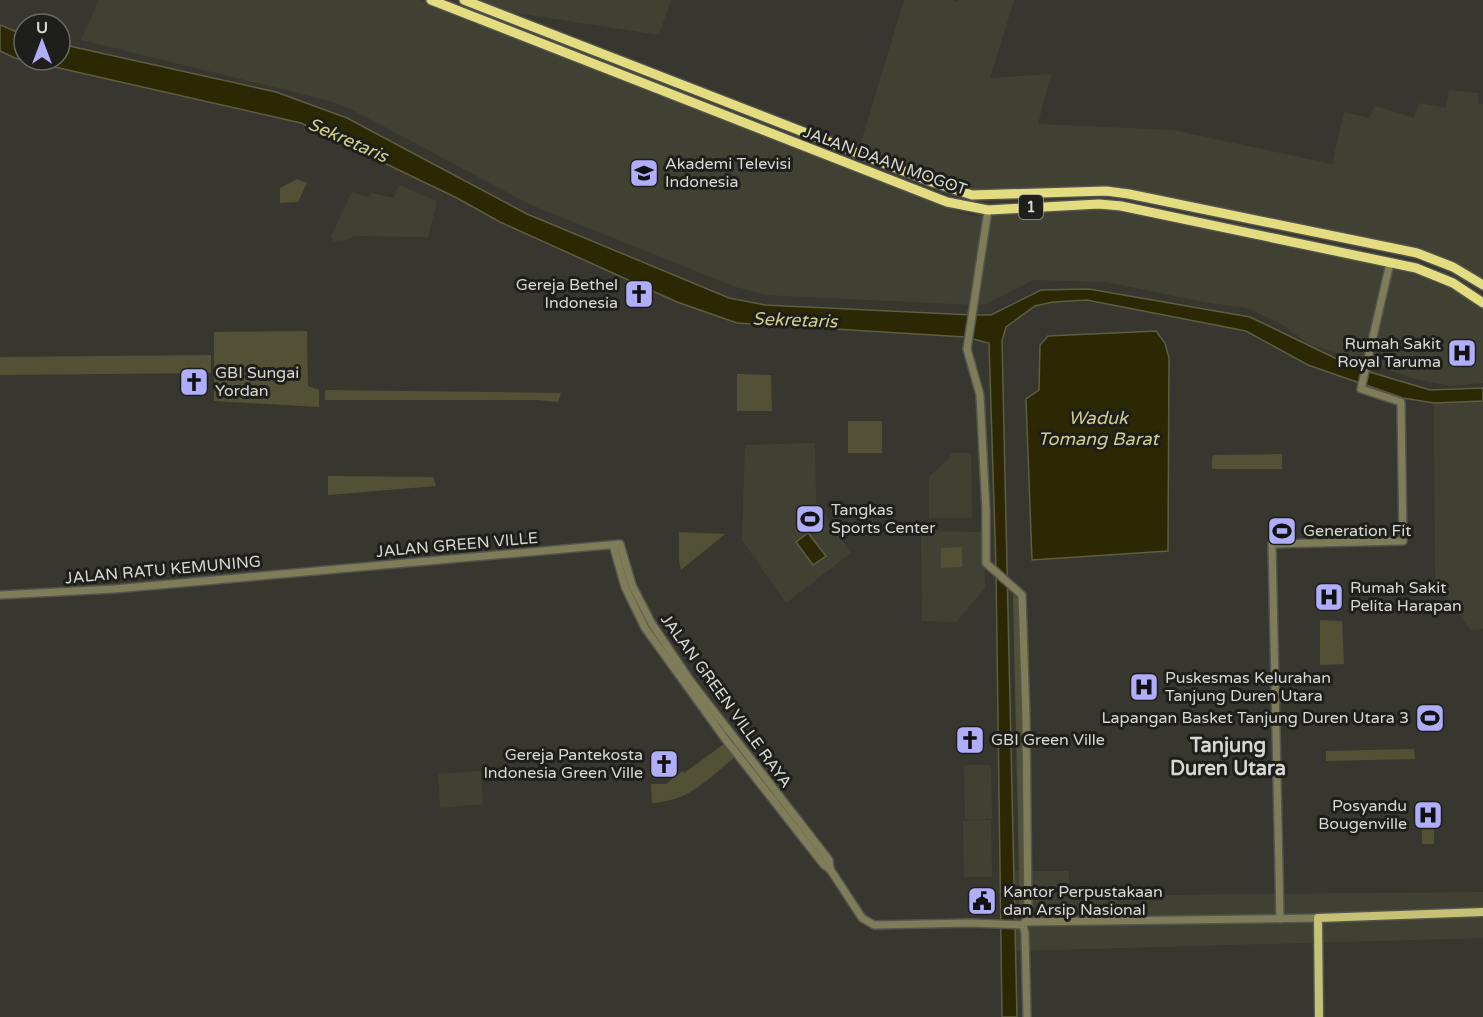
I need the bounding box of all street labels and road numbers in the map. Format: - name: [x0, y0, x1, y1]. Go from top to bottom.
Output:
- street label: JALAN DAAN MOGOT: [801, 122, 970, 200]
- road number: 1: [1019, 195, 1043, 219]
- street label: JALAN GREEN VILLE: [375, 528, 539, 562]
- street label: JALAN RATU KEMUNING: [64, 551, 262, 589]
- street label: JALAN GREEN VILLE RAYA: [656, 610, 796, 792]

